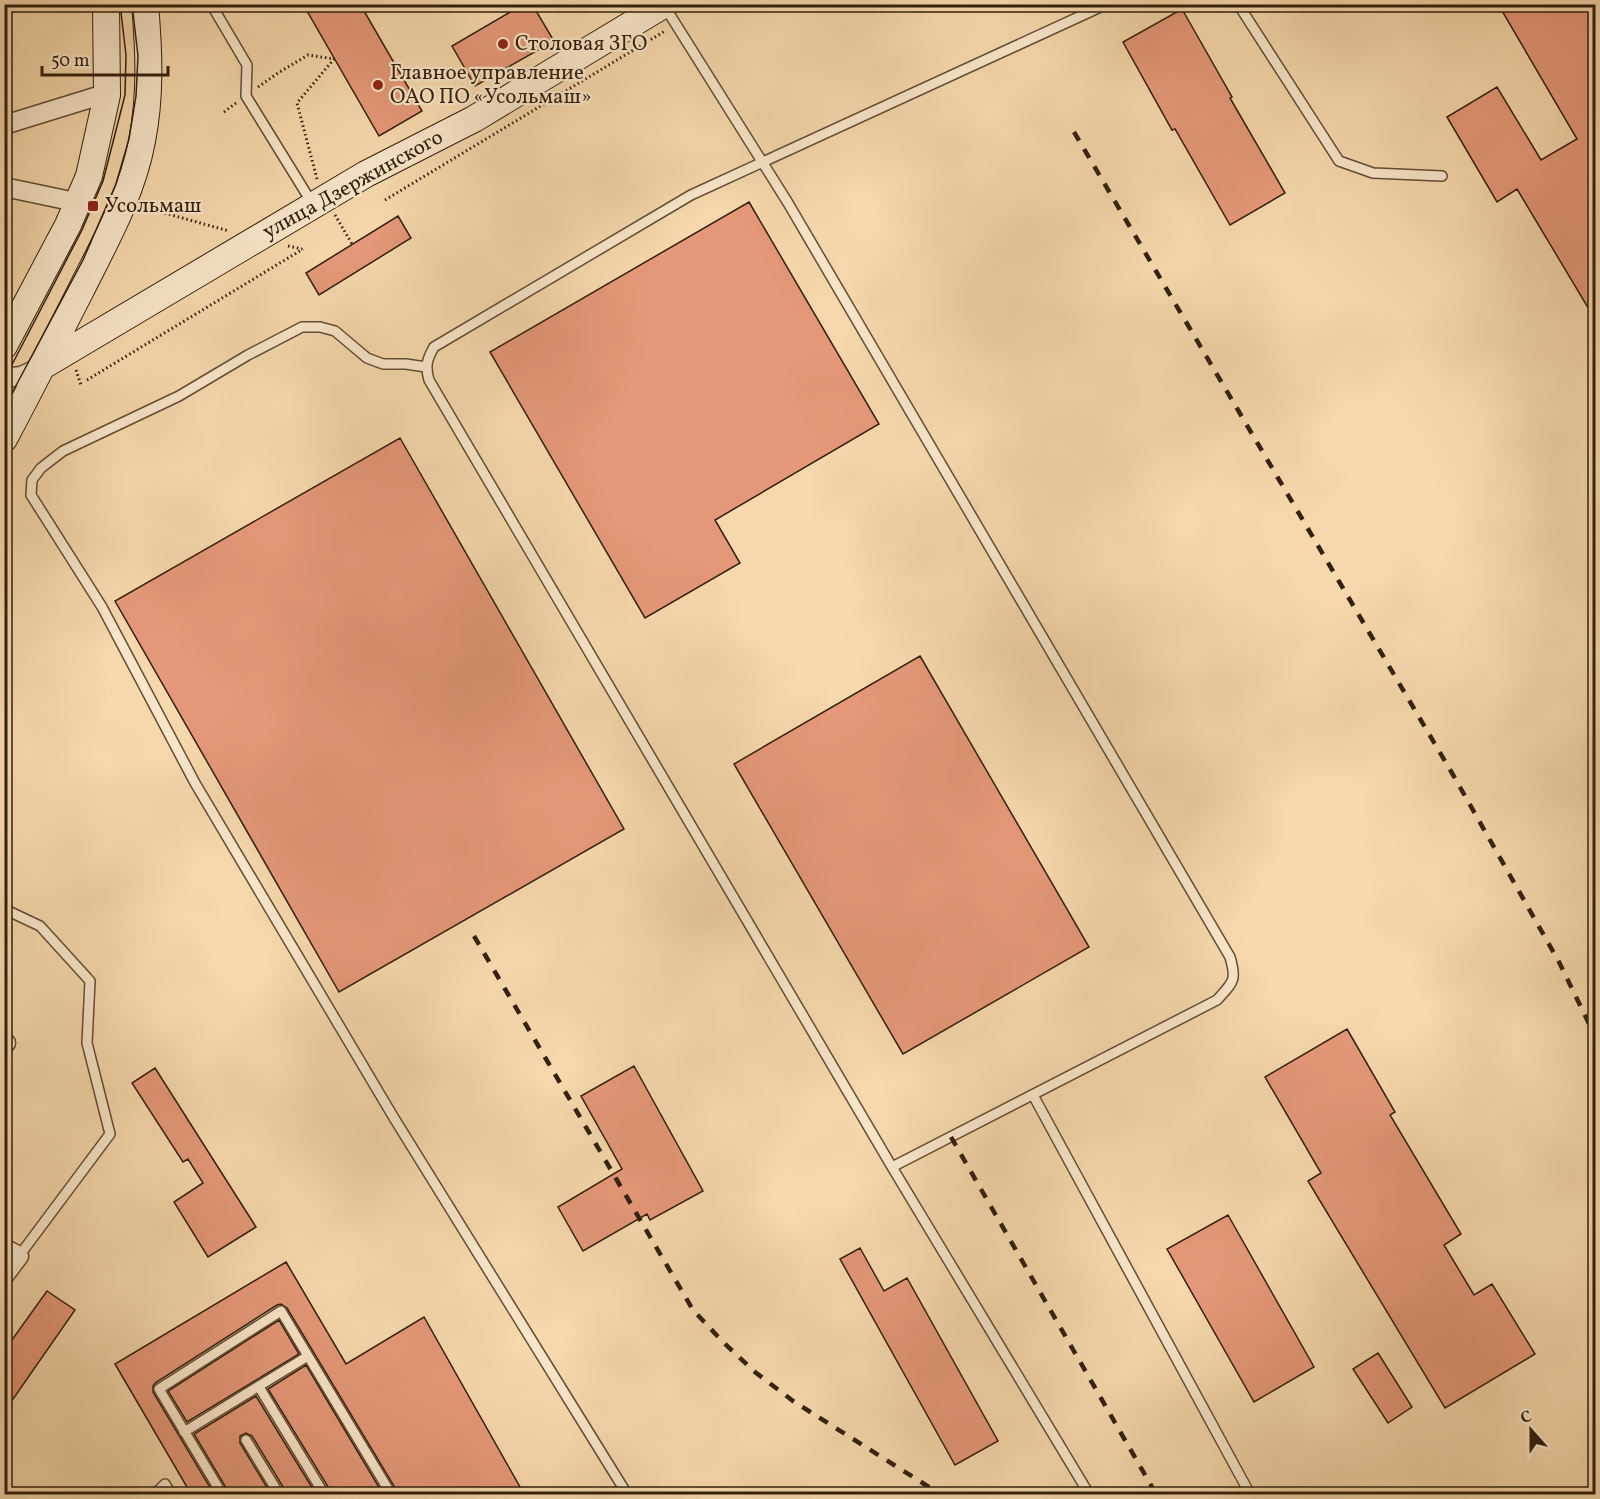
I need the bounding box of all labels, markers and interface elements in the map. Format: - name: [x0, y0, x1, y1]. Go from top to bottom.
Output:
- place label: Столовая ЗГО: [515, 30, 647, 59]
- marker: Столовая ЗГО: [496, 37, 510, 51]
- scale bar: [42, 39, 168, 77]
- text: 50 m: [51, 49, 90, 74]
- place label: Главное управление ОАО ПО «Усольмаш»: [390, 59, 592, 112]
- marker: Главное управление ОАО ПО «Усольмаш»: [371, 78, 385, 92]
- street label: улица Дзержинского: [257, 123, 449, 247]
- place label: Усольмаш: [105, 192, 202, 221]
- marker: Усольмаш: [86, 199, 100, 213]
- north arrow: [1501, 1400, 1561, 1460]
- text: С: [1518, 1406, 1535, 1430]

